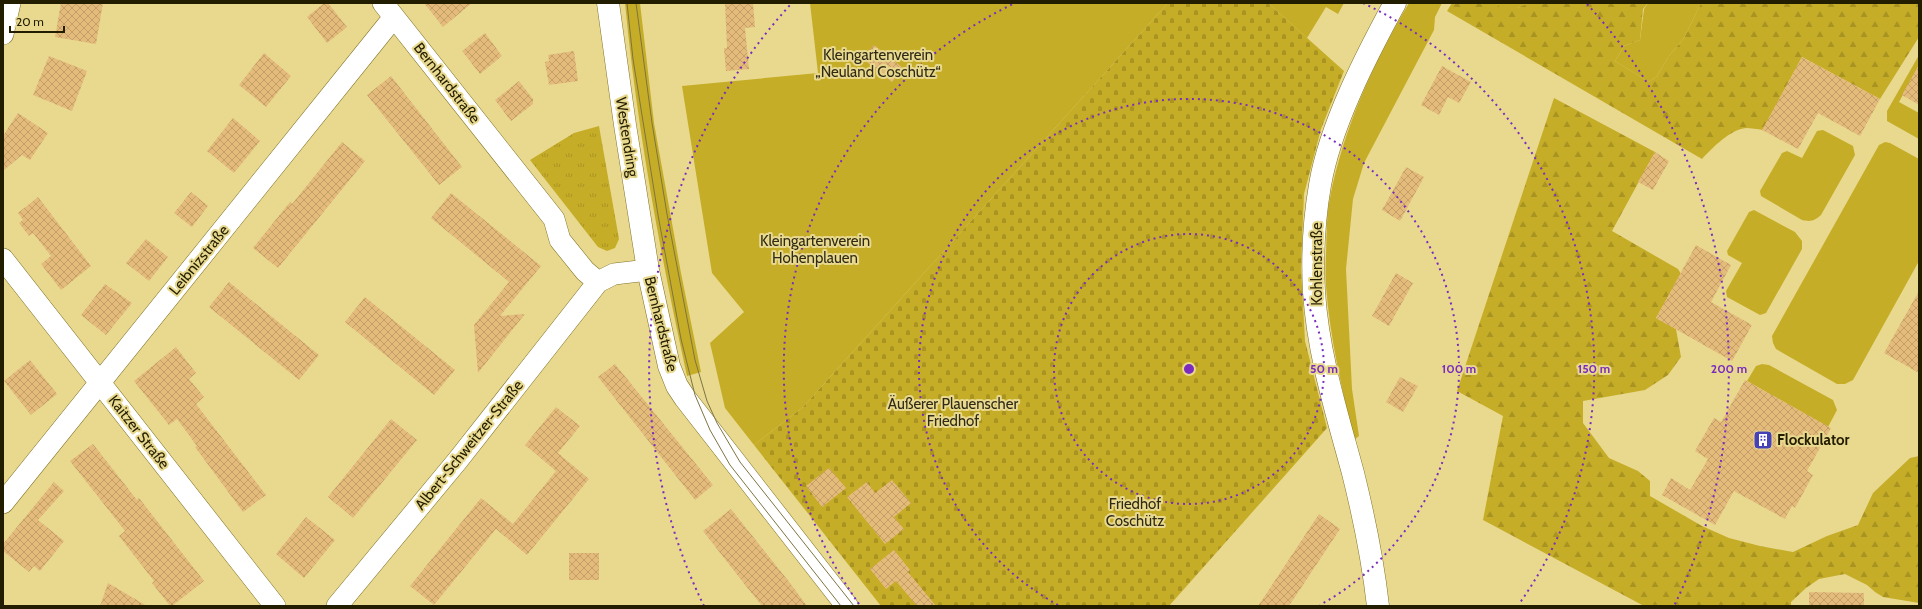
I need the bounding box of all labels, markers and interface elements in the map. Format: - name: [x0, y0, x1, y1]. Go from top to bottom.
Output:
- scale bar: [10, 8, 64, 34]
- text: 20 m: [16, 14, 44, 29]
- street label: Bernhardstraße: [410, 39, 484, 127]
- park label: Kleingartenverein „Neuland Coschütz“: [815, 46, 941, 81]
- street label: Westendring: [612, 96, 642, 179]
- street label: Leibnizstraße: [165, 221, 233, 299]
- street label: Kohlenstraße: [1308, 222, 1326, 306]
- park label: Kleingartenverein Hohenplauen: [760, 232, 870, 267]
- street label: Bernhardstraße: [640, 275, 682, 374]
- text: 50 m: [1310, 361, 1338, 376]
- text: 100 m: [1442, 361, 1476, 376]
- text: 150 m: [1578, 361, 1610, 376]
- text: 200 m: [1711, 361, 1747, 376]
- centre of rings: [1182, 362, 1196, 376]
- street label: Albert-Schweitzer-Straße: [411, 376, 527, 514]
- street label: Kaitzer Straße: [105, 392, 173, 473]
- park label: Äußerer Plauenscher Friedhof: [888, 395, 1018, 430]
- building icon: Flockulator: [1752, 429, 1774, 451]
- place label: Flockulator: [1777, 431, 1850, 449]
- park label: Friedhof Coschütz: [1106, 495, 1164, 530]

